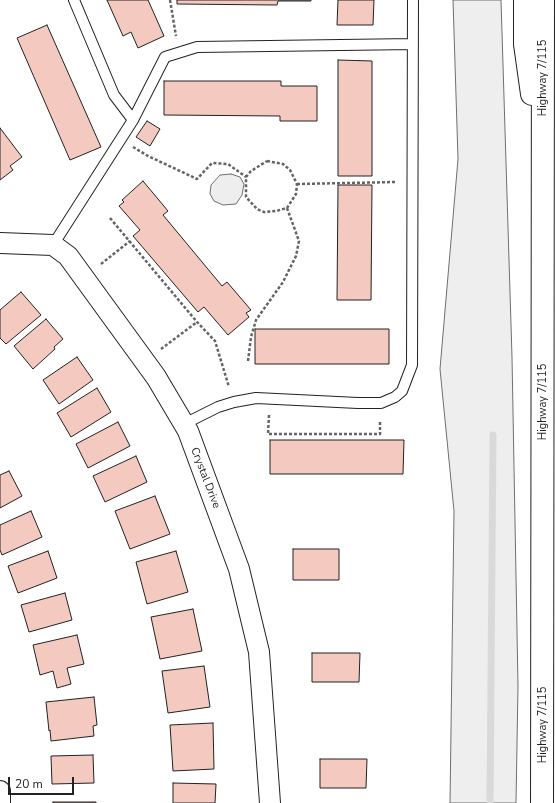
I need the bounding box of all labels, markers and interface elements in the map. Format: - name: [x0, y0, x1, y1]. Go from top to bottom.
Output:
- street label: Highway 7/115: [536, 40, 550, 116]
- street label: Highway 7/115: [536, 364, 550, 440]
- street label: Crystal Drive: [187, 446, 223, 510]
- street label: Highway 7/115: [536, 687, 550, 763]
- scale bar: [10, 769, 76, 795]
- text: 20 m: [15, 776, 43, 792]

